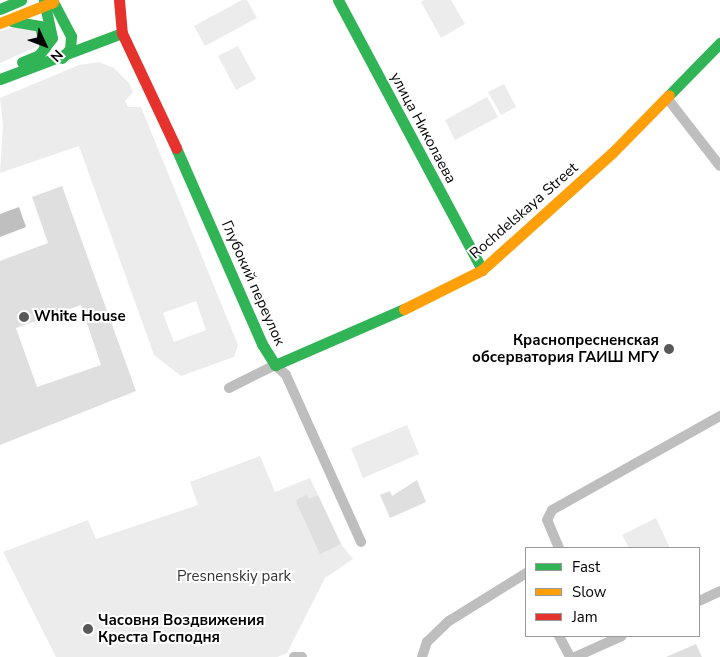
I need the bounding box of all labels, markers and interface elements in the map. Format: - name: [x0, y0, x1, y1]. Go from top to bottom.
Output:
- north arrow: [20, 20, 70, 70]
- text: N: [46, 45, 67, 66]
- street label: улица Николаева: [386, 69, 460, 187]
- street label: Rochdelskaya Street: [466, 159, 582, 263]
- street label: Глубокий переулок: [217, 218, 289, 348]
- place label: White House: [34, 308, 126, 326]
- marker: White House: [18, 311, 30, 323]
- place label: Краснопресненская обсерватория ГАИШ МГУ: [472, 331, 659, 366]
- marker: Краснопресненская обсерватория ГАИШ МГУ: [663, 343, 675, 355]
- legend: [525, 547, 700, 637]
- text: Fast: [572, 557, 600, 577]
- park label: Presnenskiy park: [177, 568, 291, 586]
- text: Slow: [572, 582, 606, 602]
- text: Jam: [572, 607, 598, 627]
- place label: Часовня Воздвижения Креста Господня: [98, 611, 264, 646]
- marker: Часовня Воздвижения Креста Господня: [82, 623, 94, 635]

